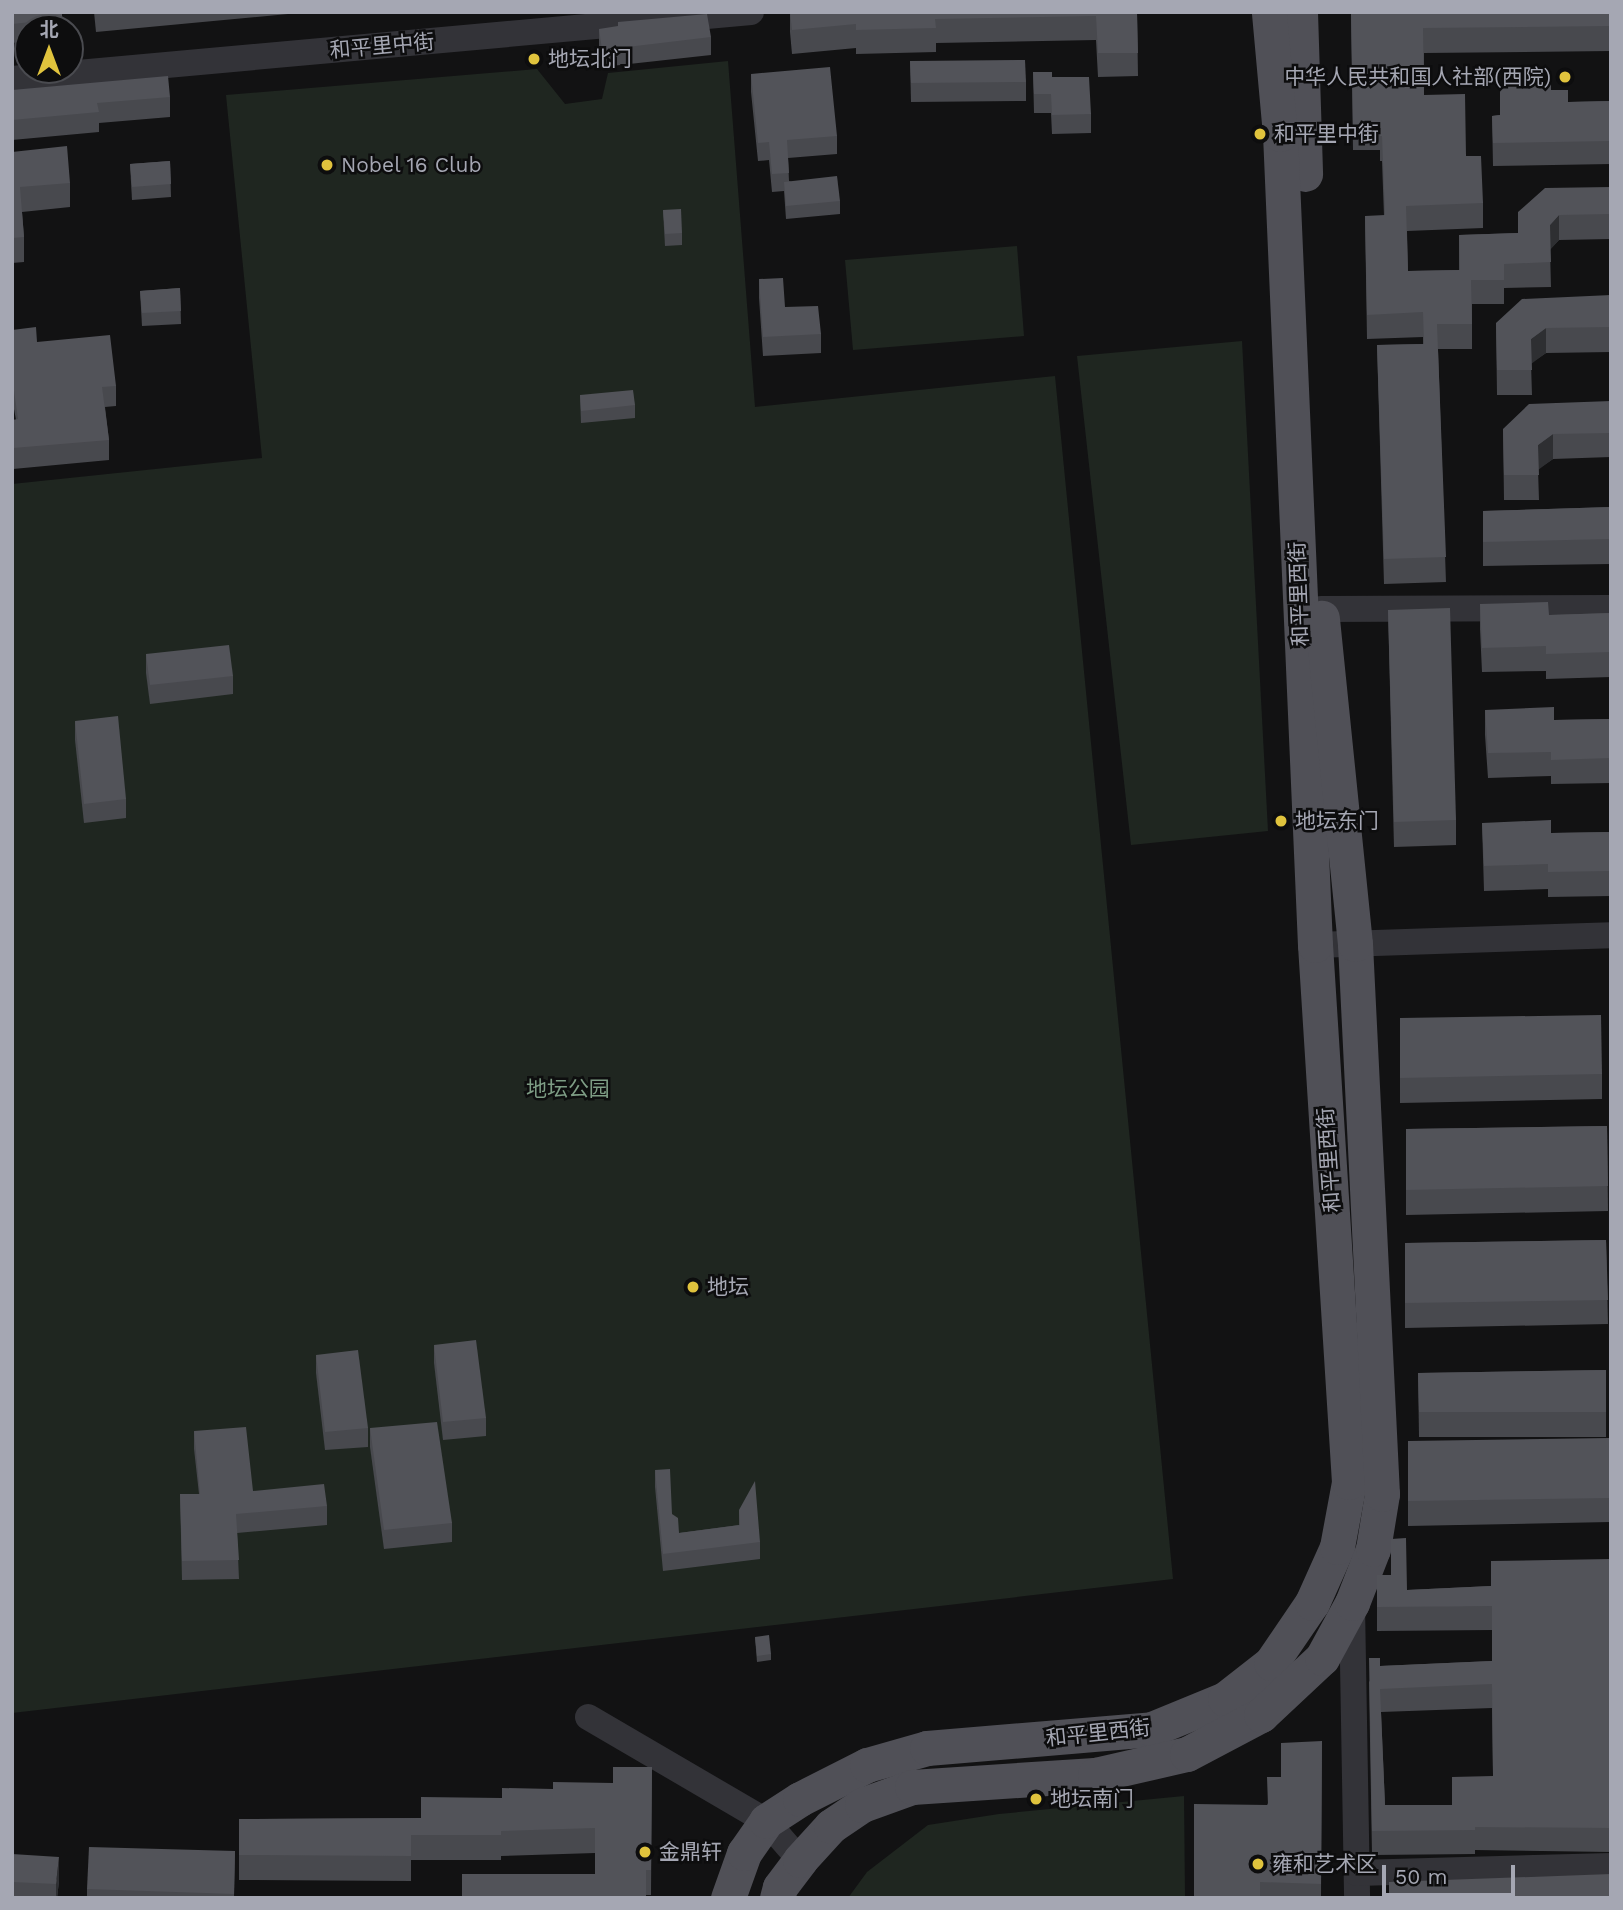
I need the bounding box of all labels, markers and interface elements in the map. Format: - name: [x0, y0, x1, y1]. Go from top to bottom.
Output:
- north arrow: [14, 14, 84, 84]
- text: 北: [39, 18, 59, 41]
- street label: 和平里中街: [329, 29, 435, 63]
- place label: 地坛北门: [548, 46, 632, 72]
- marker: 地坛北门: [526, 51, 542, 67]
- place label: 中华人民共和国人社部(西院): [1284, 64, 1551, 90]
- marker: 中华人民共和国人社部(西院): [1557, 69, 1573, 85]
- place label: 和平里中街: [1274, 121, 1379, 147]
- marker: 和平里中街: [1252, 126, 1268, 142]
- place label: Nobel 16 Club: [341, 152, 483, 178]
- marker: Nobel 16 Club: [319, 157, 335, 173]
- street label: 和平里西街: [1285, 541, 1313, 647]
- place label: 地坛东门: [1295, 808, 1379, 834]
- marker: 地坛东门: [1273, 813, 1289, 829]
- park label: 地坛公园: [526, 1076, 610, 1102]
- street label: 和平里西街: [1313, 1107, 1345, 1213]
- place label: 地坛: [707, 1274, 749, 1300]
- marker: 地坛: [685, 1279, 701, 1295]
- street label: 和平里西街: [1044, 1715, 1152, 1751]
- place label: 地坛南门: [1050, 1786, 1134, 1812]
- marker: 地坛南门: [1028, 1791, 1044, 1807]
- place label: 金鼎轩: [659, 1839, 722, 1865]
- marker: 金鼎轩: [637, 1844, 653, 1860]
- scale bar: [1385, 1850, 1518, 1894]
- place label: 雍和艺术区: [1272, 1851, 1377, 1877]
- marker: 雍和艺术区: [1250, 1856, 1266, 1872]
- text: 50 m: [1395, 1864, 1447, 1889]

